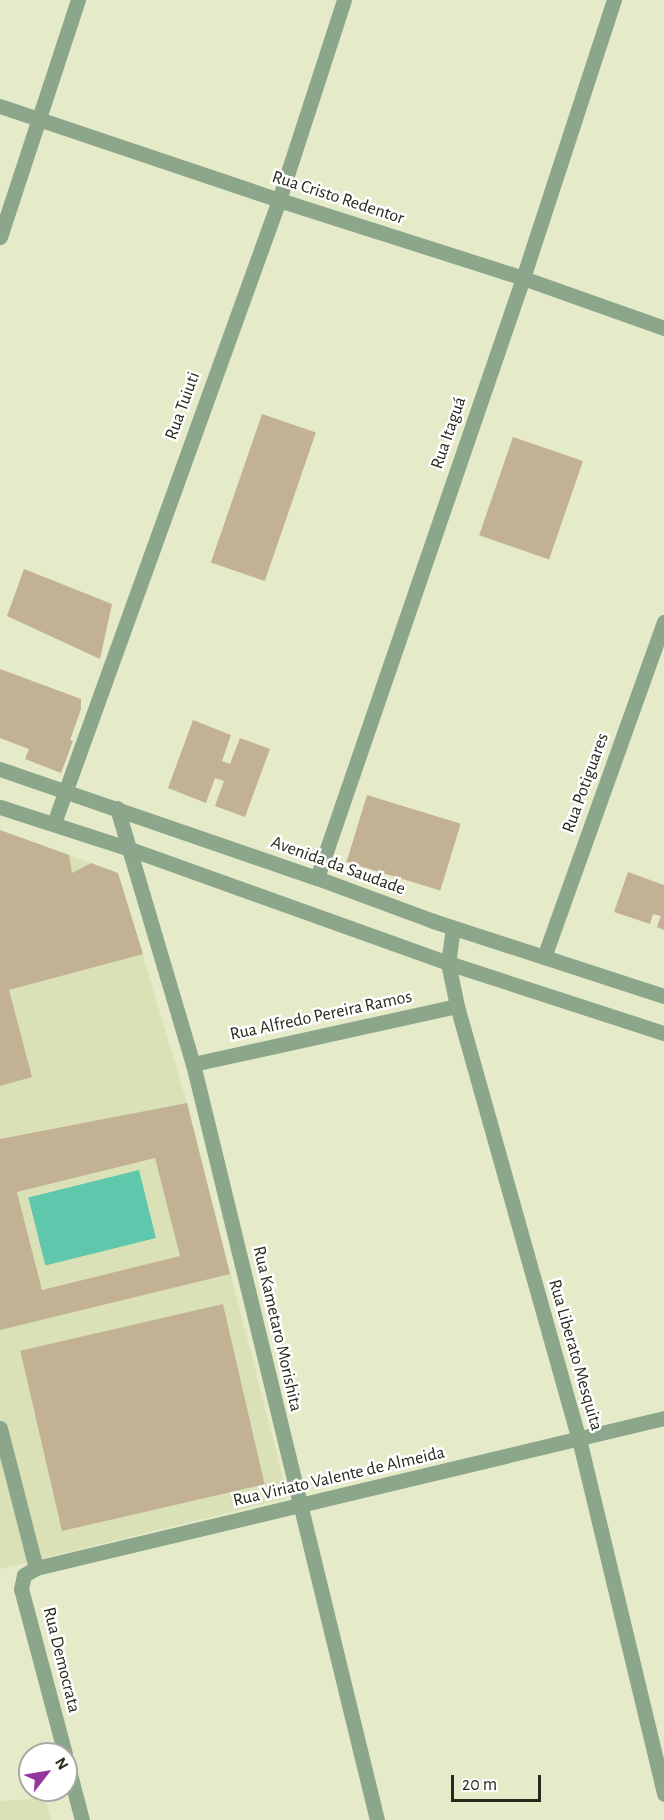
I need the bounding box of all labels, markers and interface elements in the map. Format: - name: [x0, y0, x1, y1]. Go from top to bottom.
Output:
- street label: Rua Cristo Redentor: [269, 166, 407, 230]
- street label: Rua Tuiuti: [161, 369, 205, 443]
- street label: Rua Itaguá: [427, 394, 471, 472]
- street label: Rua Potiguares: [558, 730, 614, 836]
- street label: Avenida da Saudade: [268, 832, 408, 900]
- street label: Rua Alfredo Pereira Ramos: [228, 986, 414, 1046]
- street label: Rua Kametaro Morishita: [247, 1244, 307, 1414]
- street label: Rua Liberato Mesquita: [543, 1277, 607, 1433]
- street label: Rua Viriato Valente de Almeida: [231, 1442, 447, 1512]
- street label: Rua Democrata: [37, 1605, 85, 1715]
- north arrow: [18, 1742, 78, 1802]
- text: N: [52, 1755, 71, 1773]
- scale bar: [454, 1763, 544, 1801]
- text: 20 m: [462, 1776, 497, 1794]

